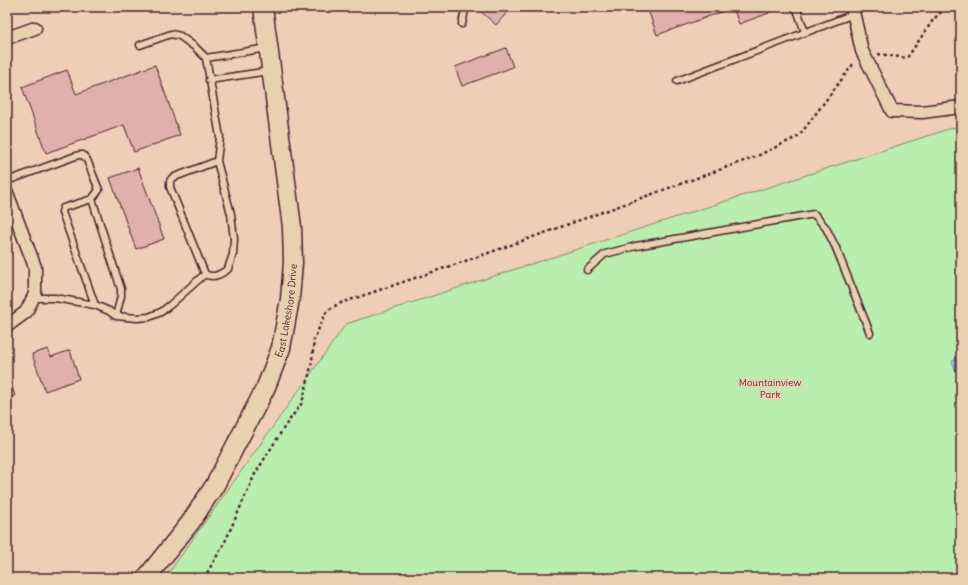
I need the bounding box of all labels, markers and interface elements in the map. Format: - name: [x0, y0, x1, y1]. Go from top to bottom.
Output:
- street label: East Lakeshore Drive: [272, 263, 299, 359]
- park label: Mountainview Park: [739, 376, 801, 401]

